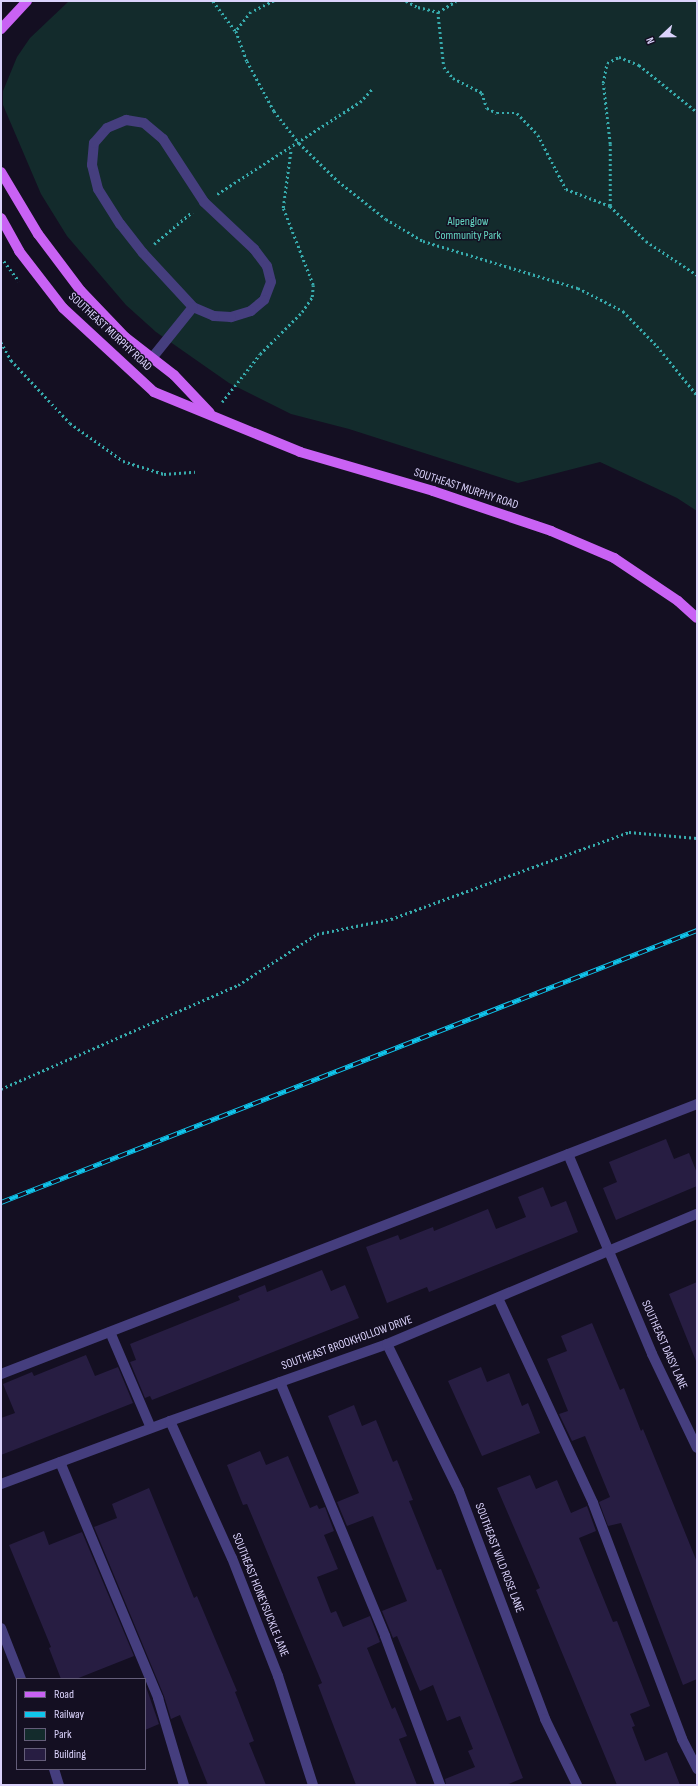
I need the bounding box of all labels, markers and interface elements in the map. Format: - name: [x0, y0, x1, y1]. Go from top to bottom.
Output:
- north arrow: [642, 16, 682, 56]
- text: N: [643, 36, 658, 46]
- park label: Alpenglow Community Park: [435, 215, 501, 243]
- street label: SOUTHEAST MURPHY ROAD: [65, 290, 155, 374]
- street label: SOUTHEAST MURPHY ROAD: [412, 465, 520, 513]
- street label: SOUTHEAST DAISY LANE: [638, 1298, 690, 1392]
- street label: SOUTHEAST BROOKHOLLOW DRIVE: [280, 1313, 414, 1373]
- street label: SOUTHEAST WILD ROSE LANE: [471, 1501, 527, 1615]
- street label: SOUTHEAST HONEYSUCKLE LANE: [229, 1531, 291, 1659]
- legend: [16, 1678, 146, 1770]
- text: Road: [54, 1687, 74, 1702]
- text: Railway: [54, 1707, 84, 1722]
- text: Park: [54, 1727, 72, 1742]
- text: Building: [54, 1747, 86, 1762]

